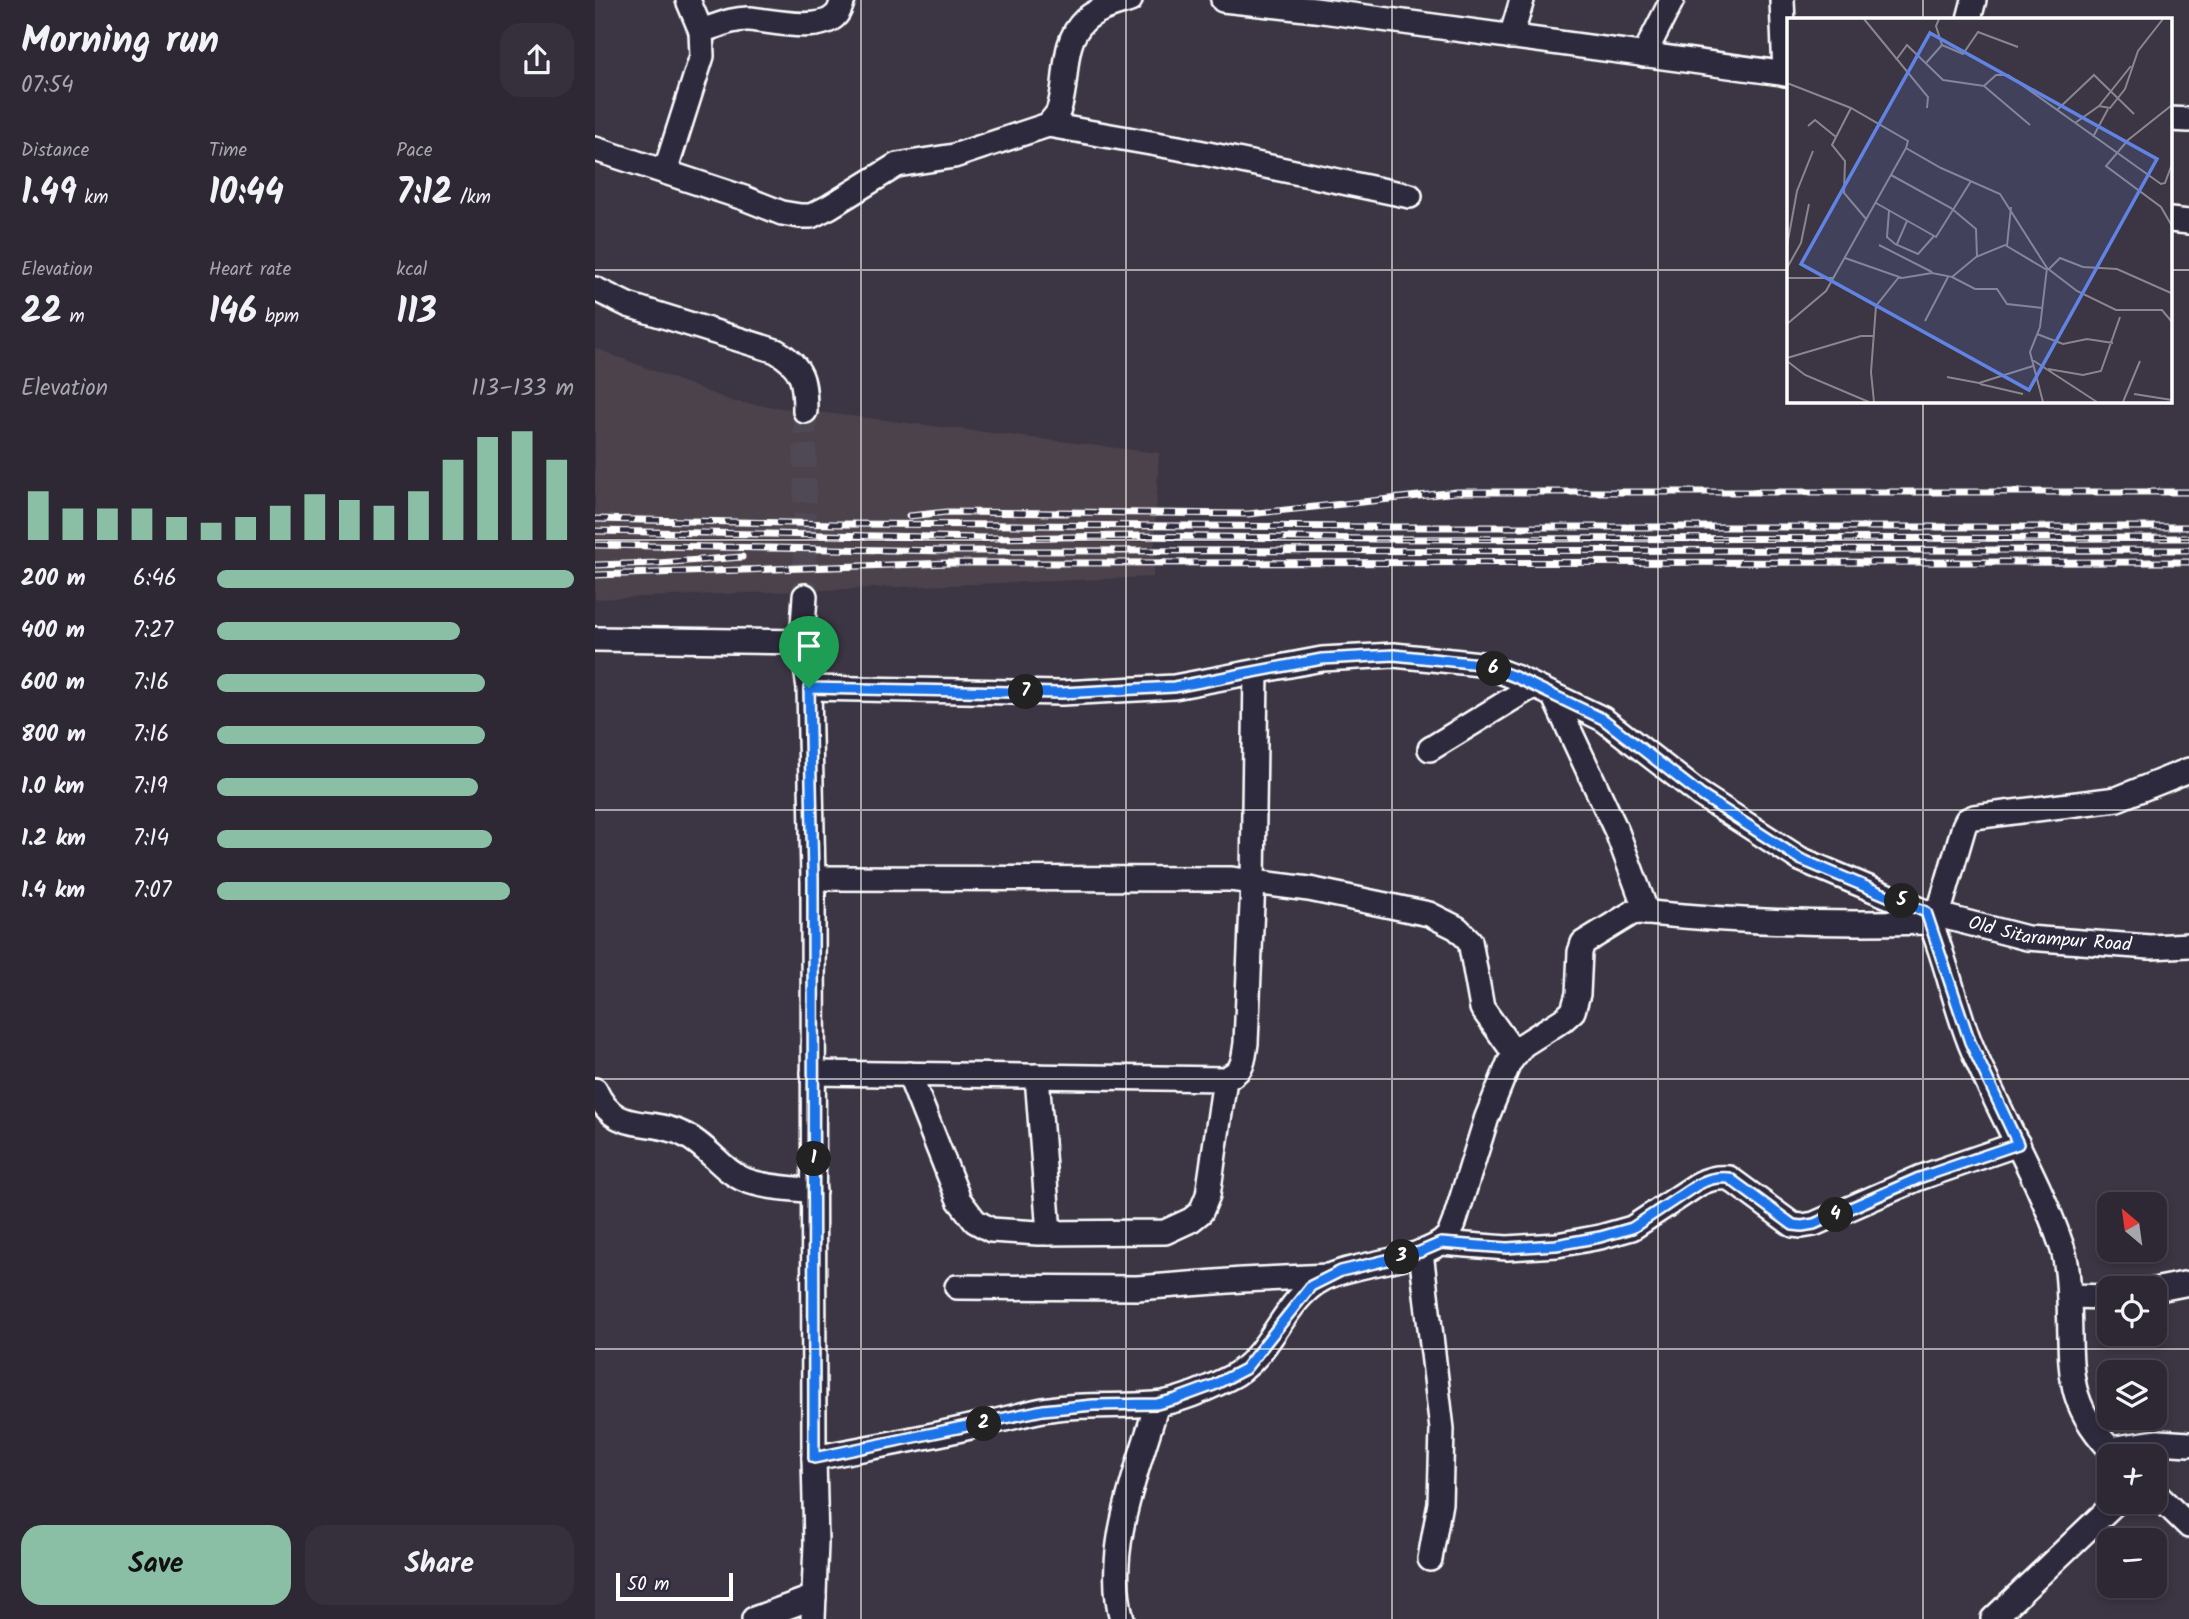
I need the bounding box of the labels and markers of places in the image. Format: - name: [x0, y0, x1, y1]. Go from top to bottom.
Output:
- pin: [779, 616, 839, 688]
- pin: 6: [1476, 652, 1511, 686]
- pin: 7: [1009, 674, 1043, 710]
- pin: 5: [1885, 884, 1919, 918]
- pin: 1: [797, 1142, 831, 1176]
- pin: 4: [1819, 1198, 1853, 1232]
- pin: 3: [1385, 1240, 1419, 1274]
- pin: 2: [967, 1406, 1001, 1442]

